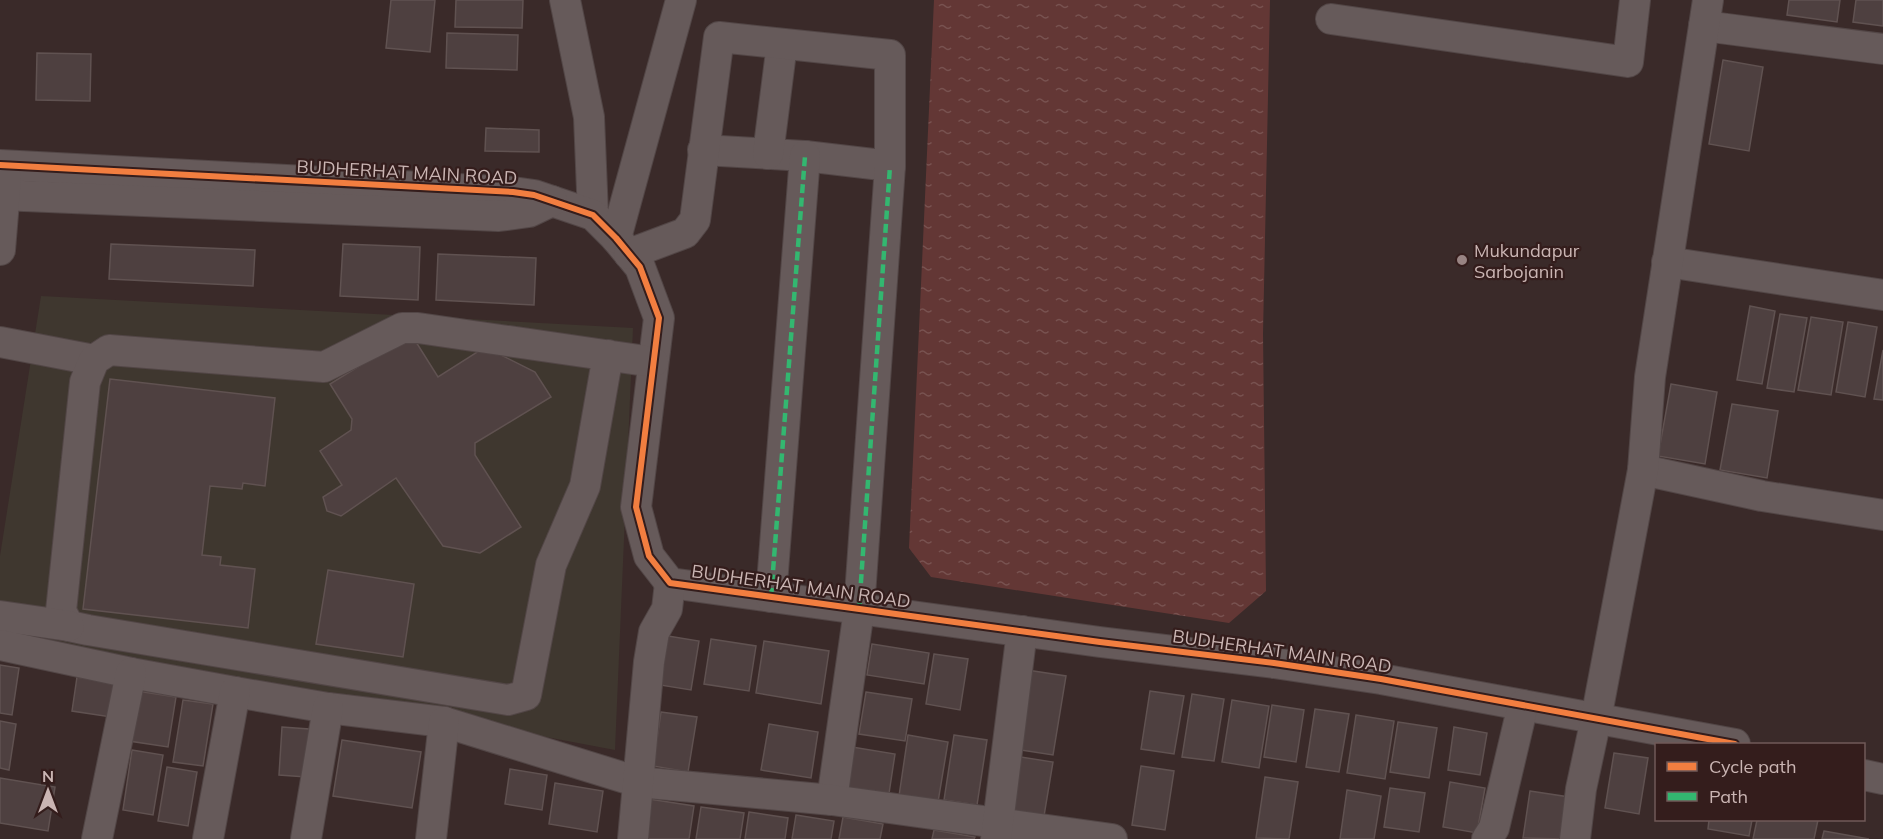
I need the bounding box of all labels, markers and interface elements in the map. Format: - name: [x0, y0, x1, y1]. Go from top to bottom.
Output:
- street label: BUDHERHAT MAIN ROAD: [296, 155, 518, 189]
- place label: Mukundapur Sarbojanin: [1474, 239, 1580, 283]
- marker: Mukundapur Sarbojanin: [1455, 253, 1469, 267]
- street label: BUDHERHAT MAIN ROAD: [690, 559, 912, 613]
- street label: BUDHERHAT MAIN ROAD: [1171, 624, 1393, 678]
- legend: [1655, 743, 1865, 821]
- text: Cycle path: [1709, 755, 1796, 778]
- north arrow: [18, 761, 78, 821]
- text: N: [42, 766, 54, 786]
- text: Path: [1709, 785, 1748, 808]

